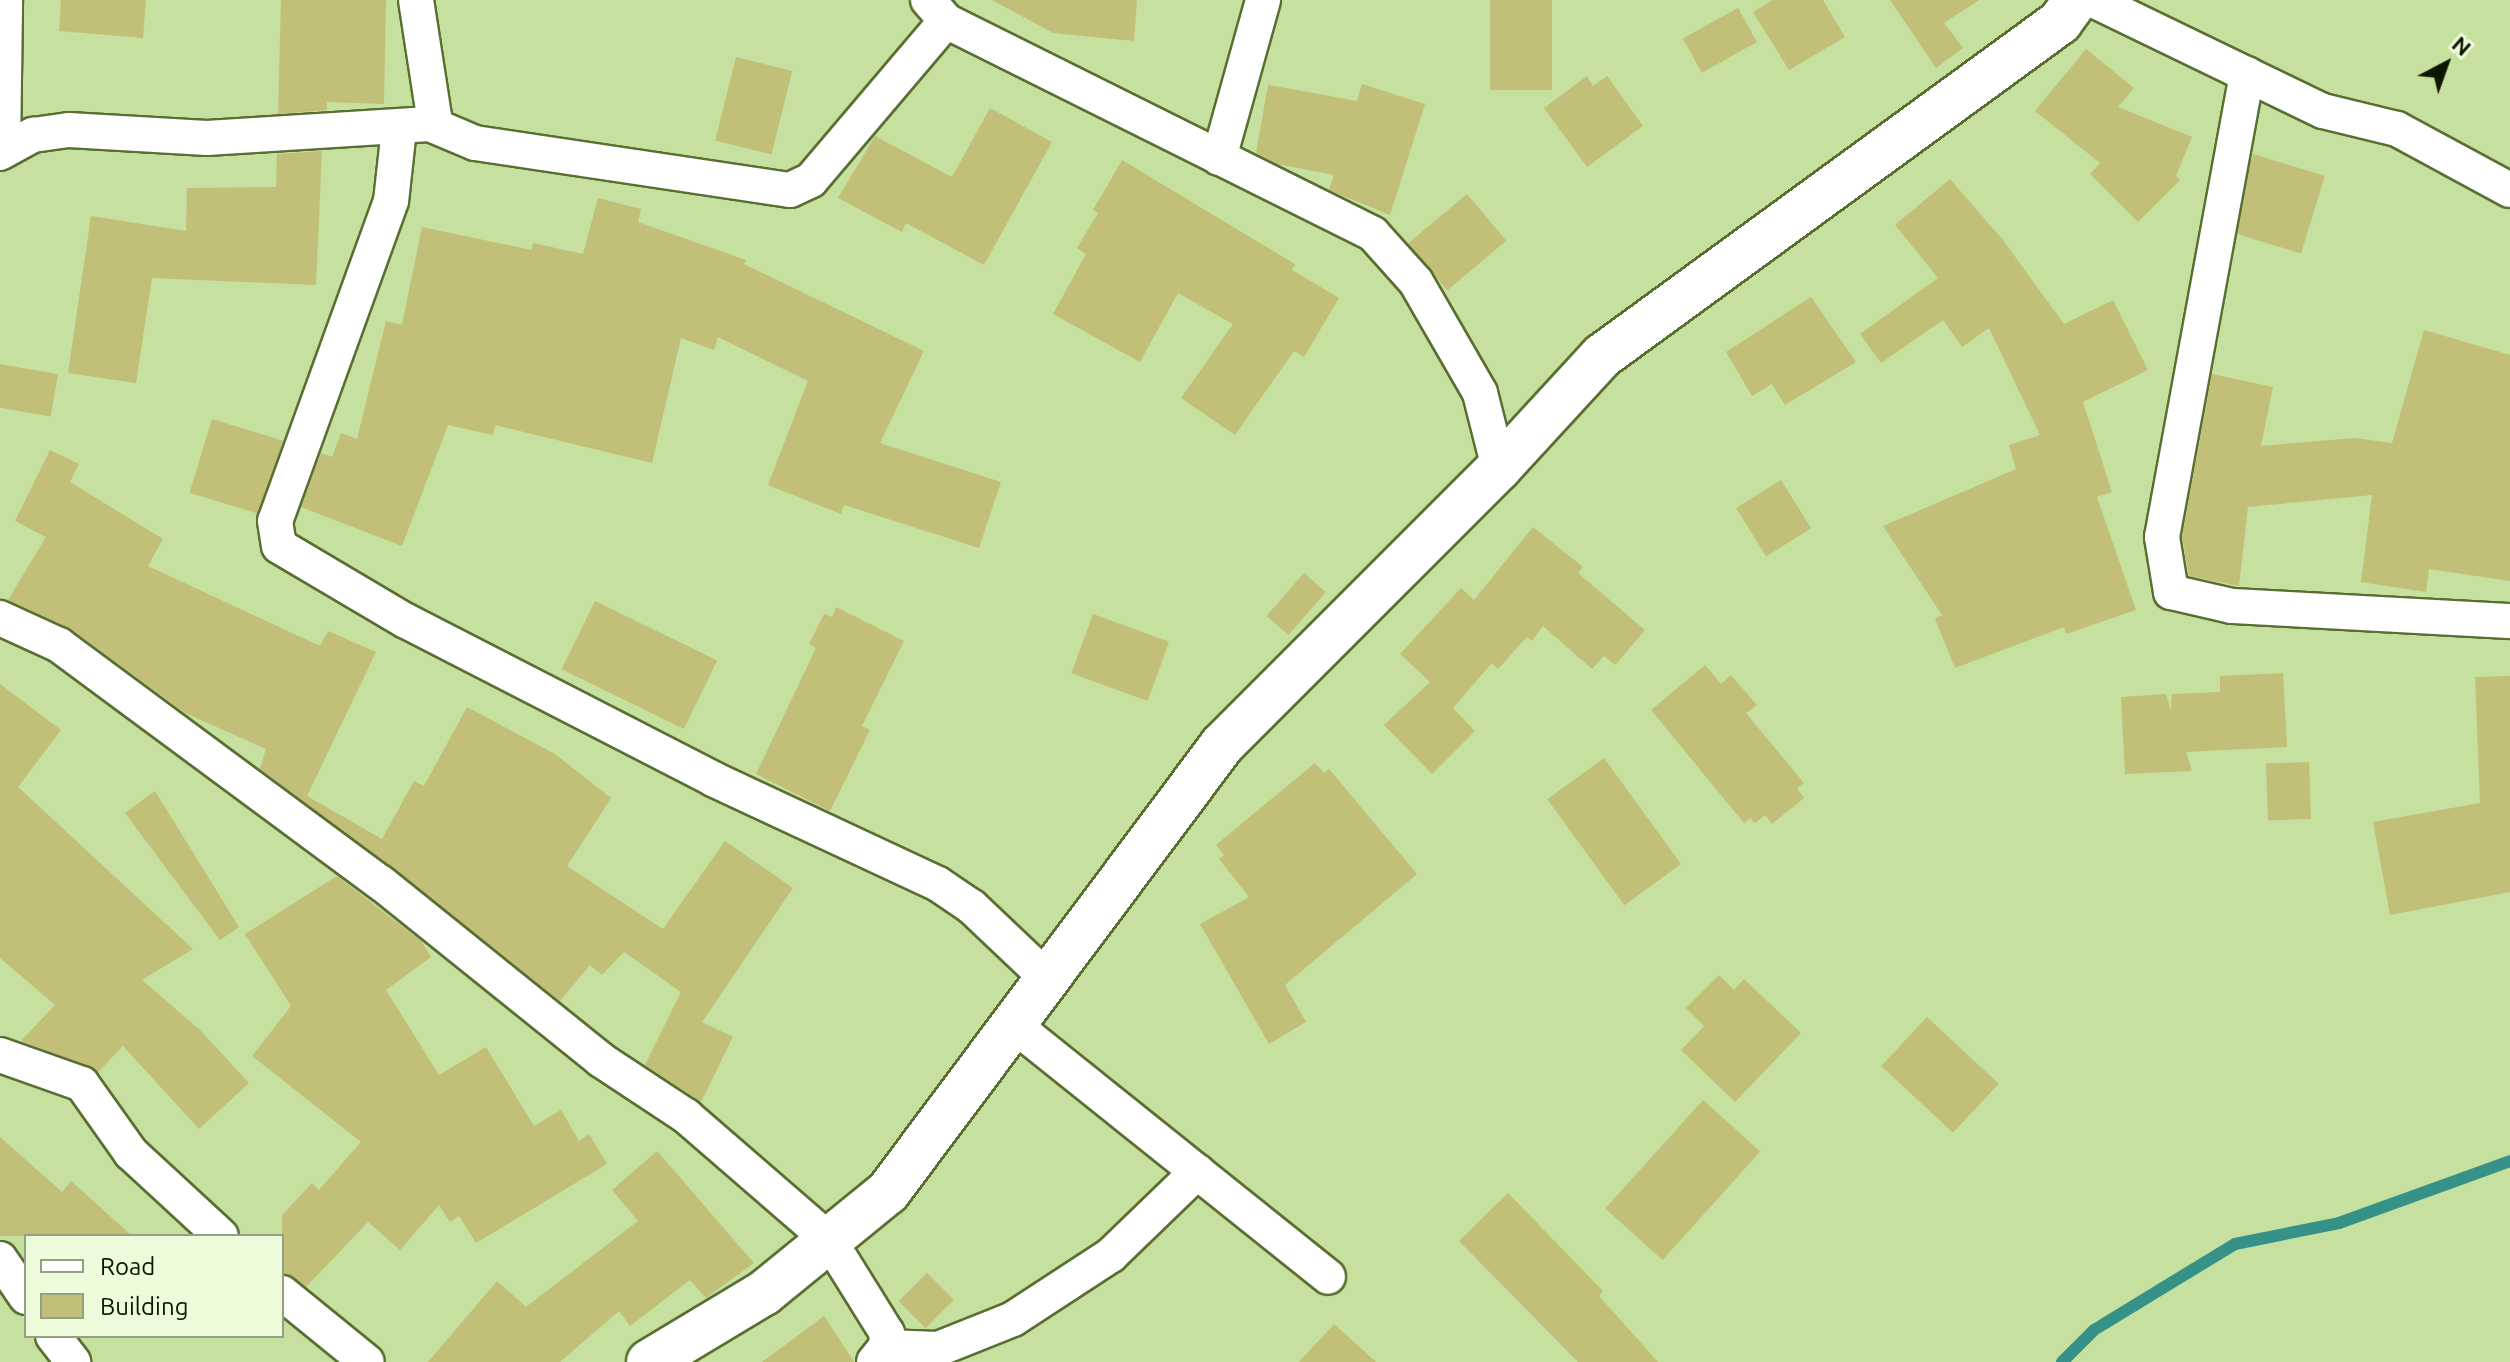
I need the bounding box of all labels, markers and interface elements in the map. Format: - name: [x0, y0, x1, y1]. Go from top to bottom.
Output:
- north arrow: [2406, 24, 2486, 104]
- text: N: [2448, 31, 2476, 60]
- legend: [24, 1234, 284, 1338]
- text: Road: [100, 1253, 155, 1280]
- text: Building: [100, 1293, 188, 1320]

